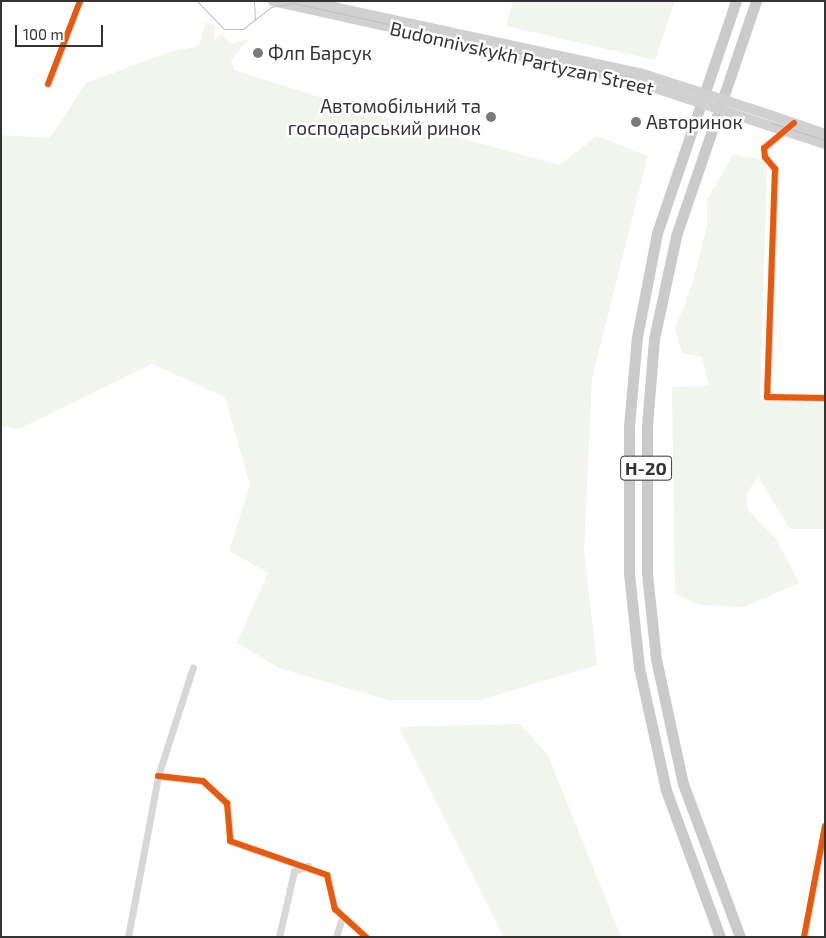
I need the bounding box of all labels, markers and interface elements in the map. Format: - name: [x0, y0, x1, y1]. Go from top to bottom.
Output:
- scale bar: [18, 15, 105, 47]
- street label: Budonnivskykh Partyzan Street: [388, 17, 656, 99]
- text: 100 m: [23, 25, 64, 43]
- place label: Флп Барсук: [268, 42, 372, 64]
- marker: Флп Барсук: [252, 47, 264, 59]
- place label: Автомобільний та господарський ринок: [288, 95, 481, 139]
- marker: Автомобільний та господарський ринок: [485, 111, 497, 123]
- place label: Авторинок: [646, 111, 743, 133]
- marker: Авторинок: [630, 116, 642, 128]
- road number: Н-20: [620, 452, 672, 483]

